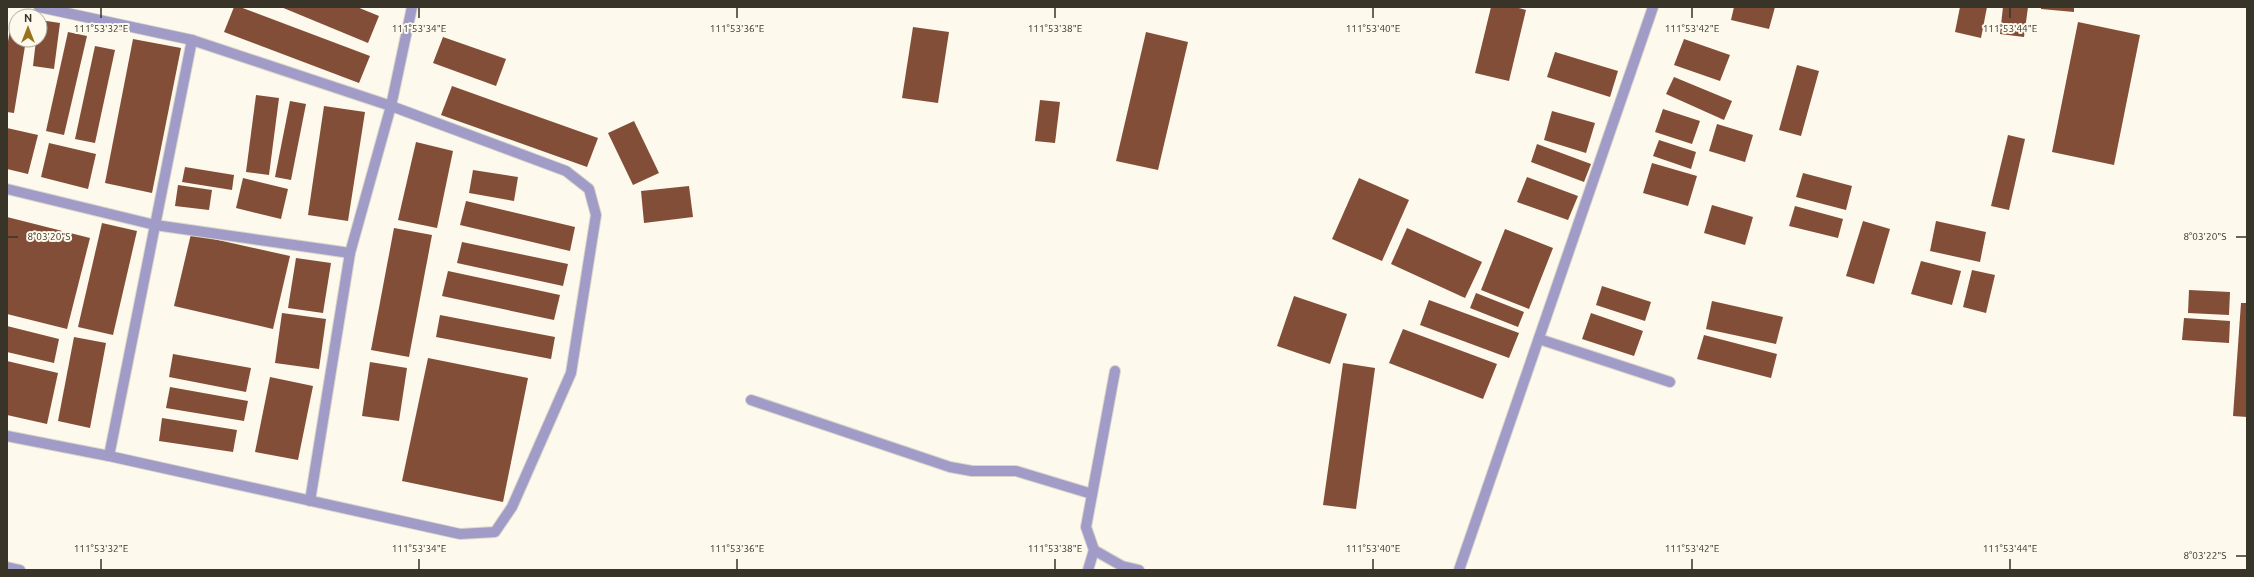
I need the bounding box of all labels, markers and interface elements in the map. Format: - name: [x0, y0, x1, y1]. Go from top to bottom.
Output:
- north arrow: [8, 8, 48, 48]
- text: N: [24, 12, 32, 24]
- text: 111°53'32"E: [74, 23, 129, 34]
- text: 111°53'34"E: [392, 23, 447, 34]
- text: 111°53'36"E: [710, 23, 765, 34]
- text: 111°53'38"E: [1028, 23, 1083, 34]
- text: 111°53'40"E: [1346, 23, 1401, 34]
- text: 111°53'42"E: [1665, 23, 1720, 34]
- text: 111°53'44"E: [1983, 23, 2038, 34]
- text: 8°03'20"S: [27, 231, 71, 242]
- text: 8°03'20"S: [2183, 231, 2227, 242]
- text: 111°53'32"E: [74, 543, 129, 554]
- text: 111°53'34"E: [392, 543, 447, 554]
- text: 111°53'36"E: [710, 543, 765, 554]
- text: 111°53'38"E: [1028, 543, 1083, 554]
- text: 111°53'40"E: [1346, 543, 1401, 554]
- text: 111°53'42"E: [1665, 543, 1720, 554]
- text: 111°53'44"E: [1983, 543, 2038, 554]
- text: 8°03'22"S: [2183, 550, 2227, 561]

